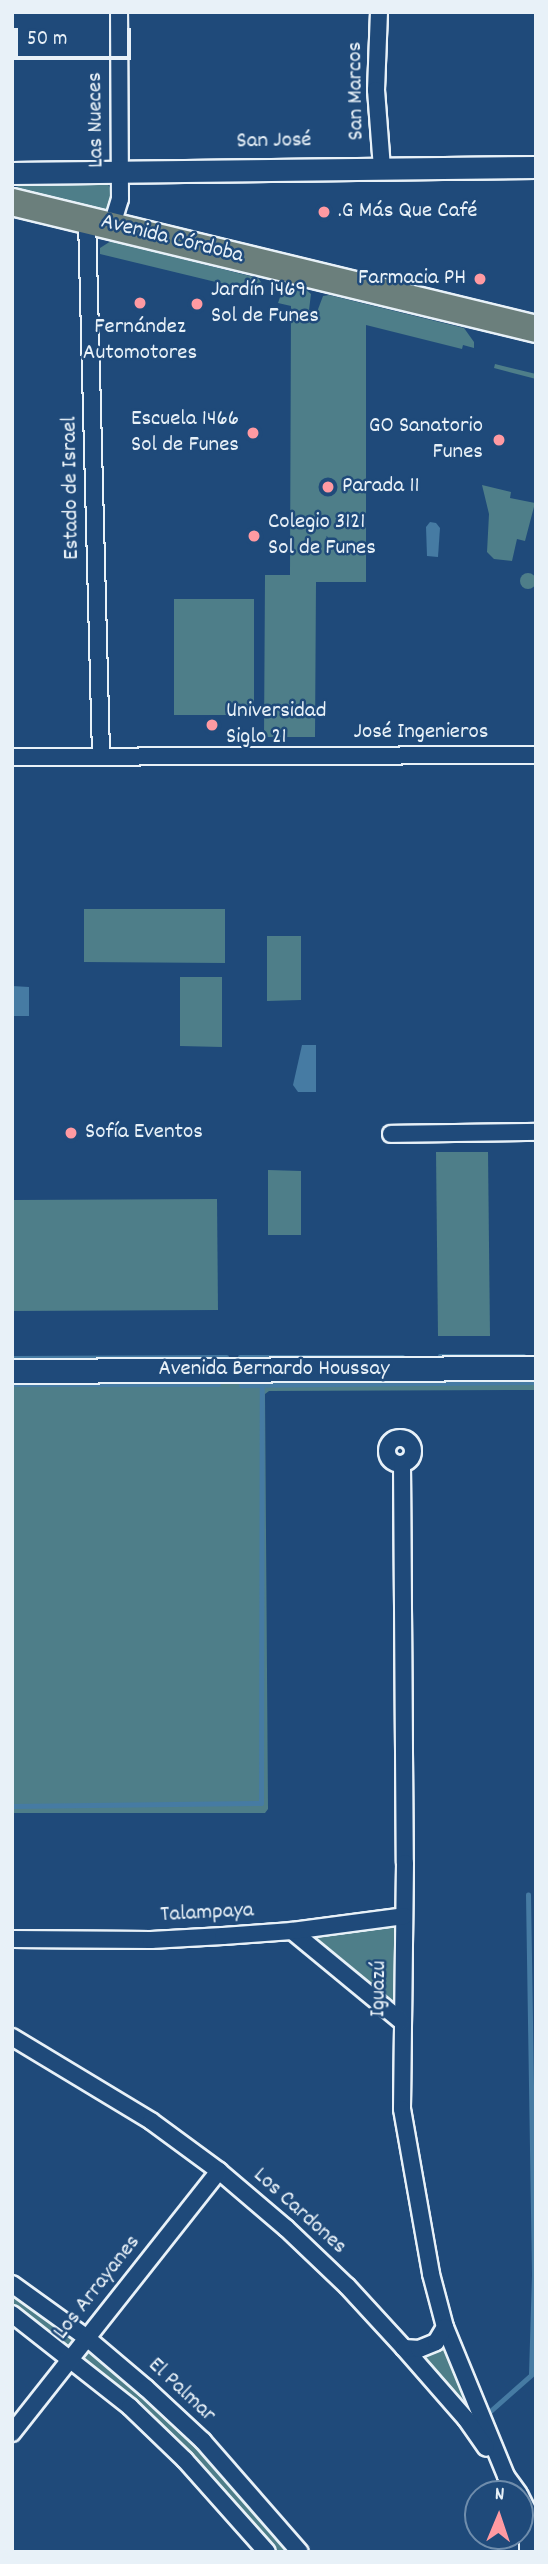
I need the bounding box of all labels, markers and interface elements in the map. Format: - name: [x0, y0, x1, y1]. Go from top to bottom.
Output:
- scale bar: [18, 14, 135, 58]
- text: 50 m: [27, 25, 67, 55]
- street label: San Marcos: [342, 41, 372, 141]
- street label: Las Nueces: [82, 72, 112, 168]
- street label: San José: [236, 128, 312, 156]
- place label: .G Más Que Café: [338, 198, 477, 226]
- marker: .G Más Que Café: [316, 204, 332, 220]
- street label: Avenida Córdoba: [98, 209, 246, 271]
- place label: Farmacia PH: [358, 265, 466, 293]
- marker: Farmacia PH: [472, 271, 488, 287]
- place label: Jardín 1469 Sol de Funes: [211, 277, 319, 331]
- marker: Fernández Automotores: [132, 295, 148, 311]
- marker: Jardín 1469 Sol de Funes: [189, 296, 205, 312]
- place label: Fernández Automotores: [83, 314, 197, 368]
- place label: Escuela 1466 Sol de Funes: [131, 406, 239, 460]
- place label: GO Sanatorio Funes: [369, 413, 483, 467]
- street label: Estado de Israel: [57, 416, 87, 560]
- marker: Escuela 1466 Sol de Funes: [245, 425, 261, 441]
- marker: GO Sanatorio Funes: [489, 430, 509, 450]
- place label: Parada 11: [342, 473, 419, 501]
- marker: Parada 11: [320, 479, 336, 495]
- place label: Colegio 3121 Sol de Funes: [268, 509, 376, 563]
- marker: Colegio 3121 Sol de Funes: [246, 528, 262, 544]
- place label: Universidad Siglo 21: [226, 698, 326, 752]
- marker: Universidad Siglo 21: [204, 717, 220, 733]
- street label: José Ingenieros: [354, 719, 488, 747]
- place label: Sofía Eventos: [85, 1119, 203, 1147]
- marker: Sofía Eventos: [63, 1125, 79, 1141]
- street label: Avenida Bernardo Houssay: [158, 1356, 390, 1384]
- street label: Talampaya: [160, 1898, 254, 1930]
- street label: Iguazú: [366, 1960, 394, 2018]
- street label: Los Cardones: [246, 2163, 352, 2261]
- street label: Los Arrayanes: [48, 2230, 148, 2346]
- street label: El Palmar: [141, 2353, 221, 2429]
- north arrow: [464, 2480, 534, 2550]
- text: N: [495, 2482, 505, 2509]

